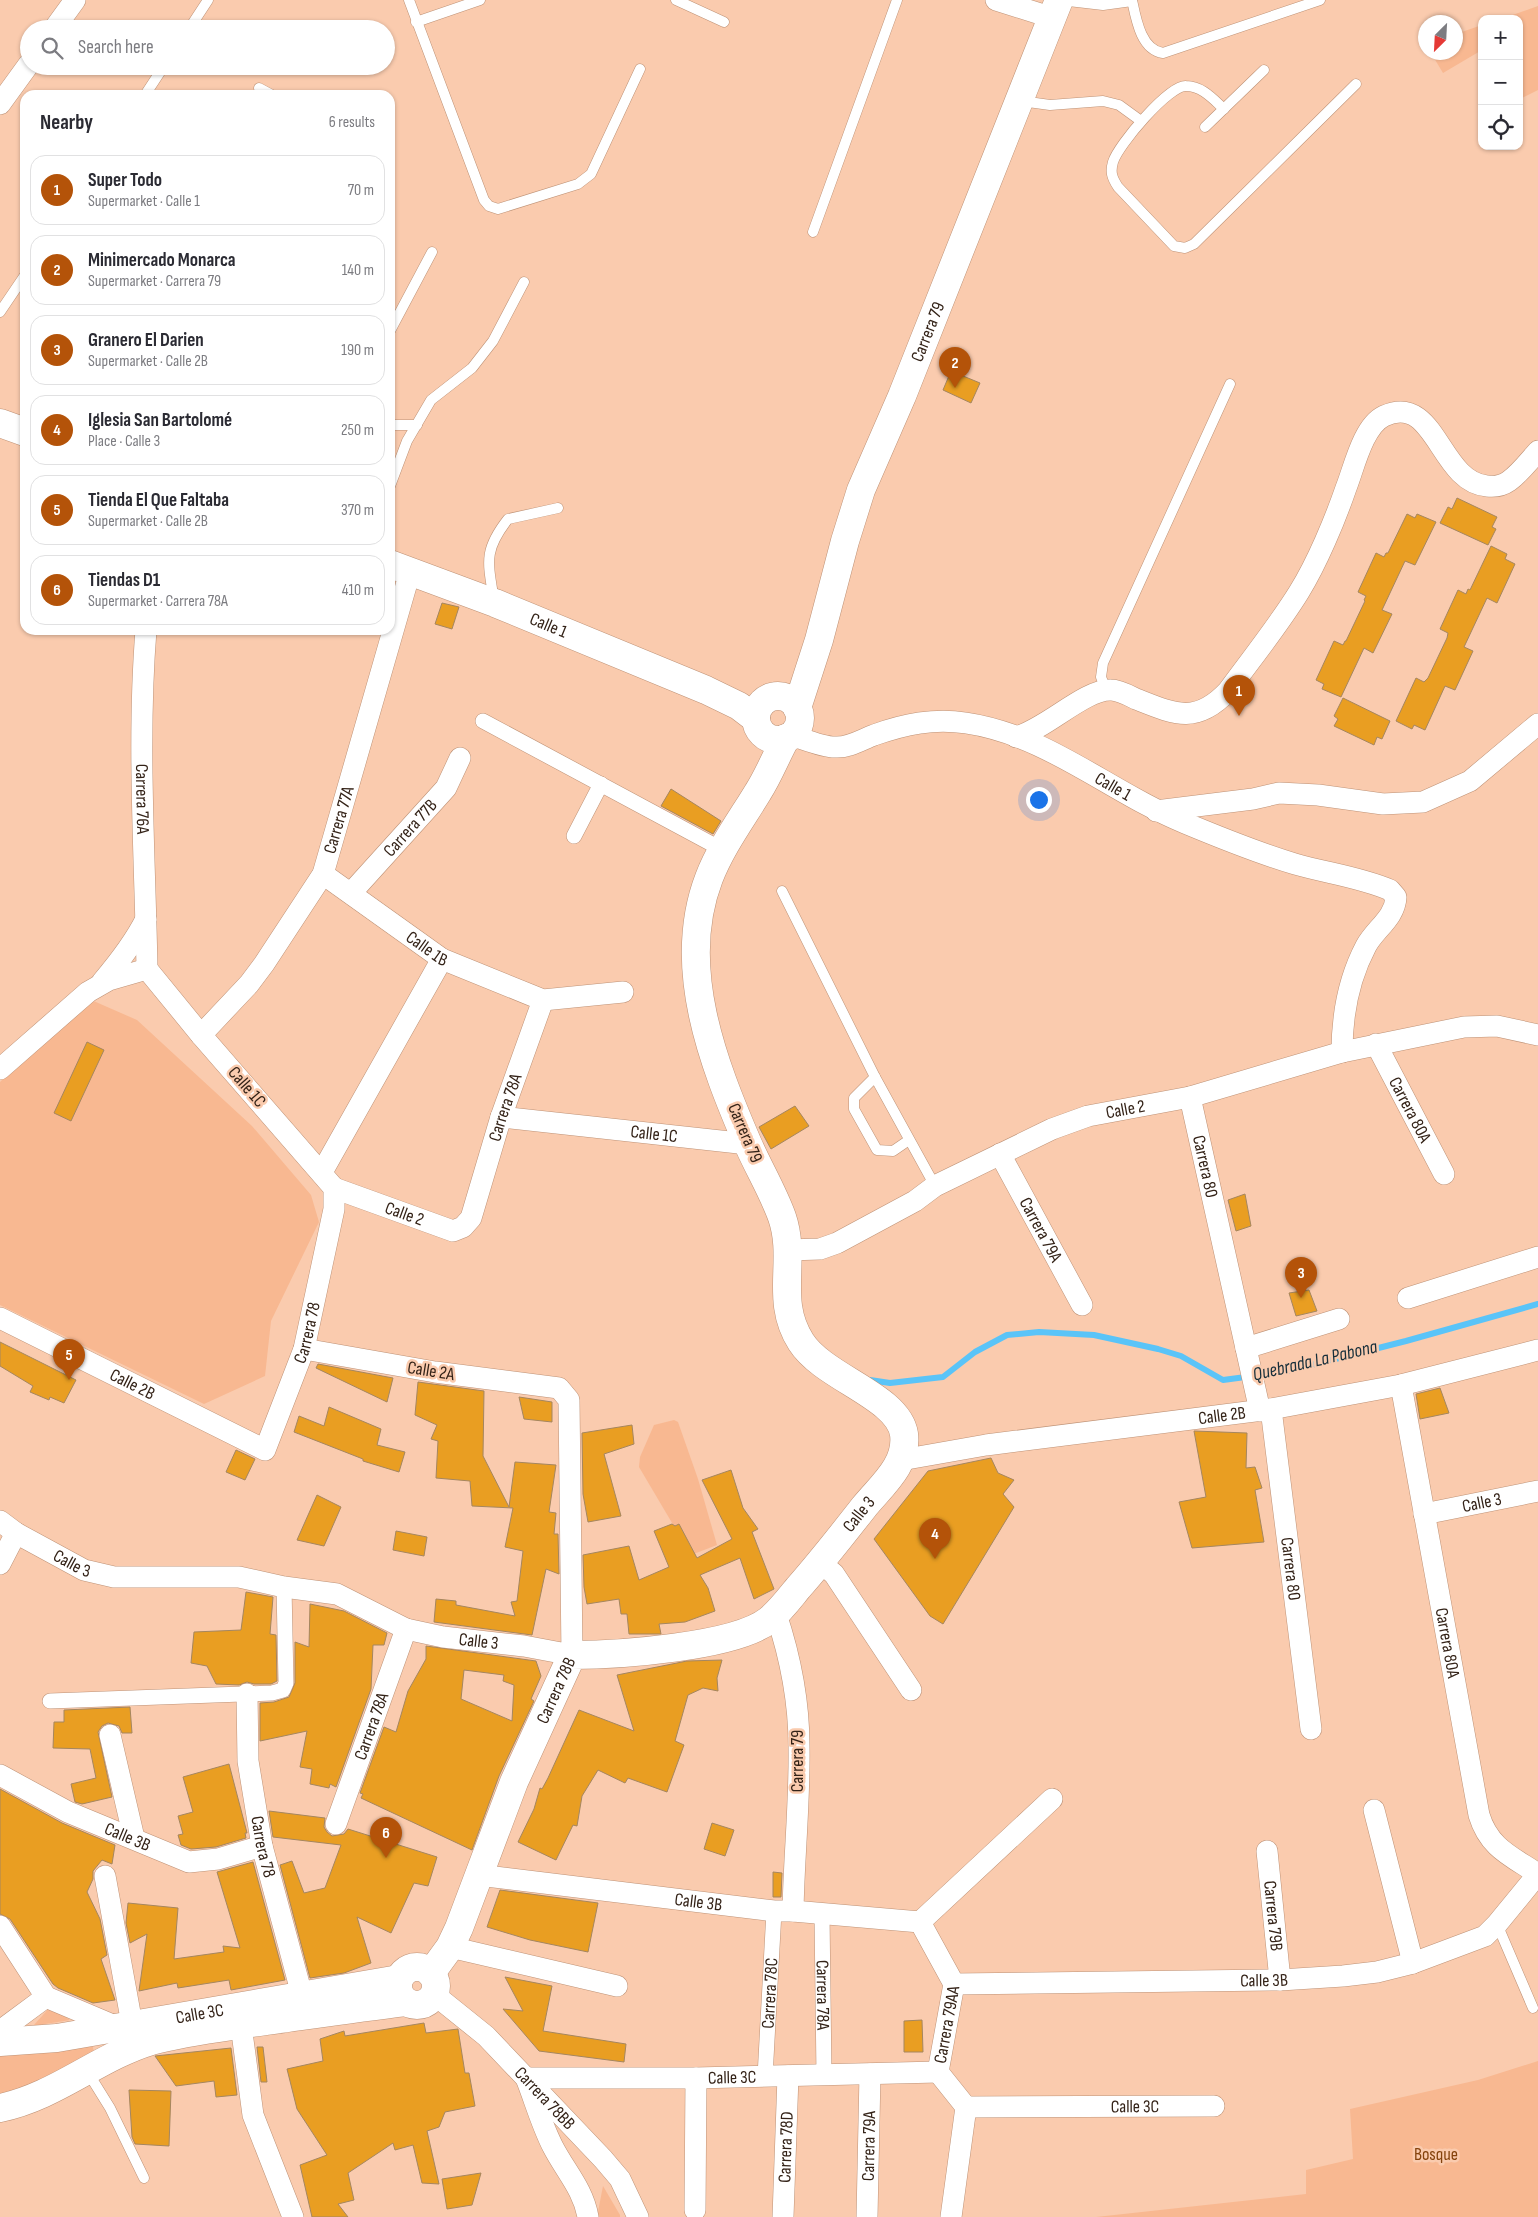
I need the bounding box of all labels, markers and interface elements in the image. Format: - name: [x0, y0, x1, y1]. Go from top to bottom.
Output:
- north arrow: [1418, 15, 1463, 60]
- map controls: [1478, 15, 1523, 150]
- button: +: [1478, 15, 1523, 60]
- search box: [20, 20, 395, 75]
- icon: search: [38, 34, 66, 62]
- text: Search here: [78, 36, 154, 59]
- button: −: [1478, 60, 1523, 105]
- button: locate: [1478, 105, 1523, 150]
- text: Nearby: [40, 110, 93, 135]
- text: 6 results: [329, 113, 375, 132]
- text: Super Todo: [88, 169, 162, 192]
- text: 1: [54, 181, 60, 200]
- text: 70 m: [348, 181, 374, 200]
- text: Supermarket · Calle 1: [88, 192, 200, 211]
- text: Minimercado Monarca: [88, 249, 236, 272]
- text: 2: [53, 261, 61, 280]
- text: 140 m: [342, 261, 374, 280]
- text: Supermarket · Carrera 79: [88, 272, 221, 291]
- street label: Carrera 79: [906, 299, 949, 365]
- text: Granero El Darien: [88, 329, 204, 352]
- text: 3: [53, 341, 61, 360]
- text: 190 m: [341, 341, 374, 360]
- pin: 2: [939, 347, 971, 388]
- text: Supermarket · Calle 2B: [88, 352, 208, 371]
- text: Iglesia San Bartolomé: [88, 409, 232, 432]
- text: 4: [53, 421, 61, 440]
- text: 250 m: [341, 421, 374, 440]
- text: Place · Calle 3: [88, 432, 160, 451]
- text: Tienda El Que Faltaba: [88, 489, 229, 512]
- text: 5: [53, 501, 61, 520]
- text: 370 m: [341, 501, 374, 520]
- text: Supermarket · Calle 2B: [88, 512, 208, 531]
- text: Tiendas D1: [88, 569, 160, 592]
- text: 6: [53, 581, 61, 600]
- text: 410 m: [342, 581, 374, 600]
- text: Supermarket · Carrera 78A: [88, 592, 228, 611]
- street label: Calle 1: [527, 608, 571, 642]
- pin: 1: [1223, 675, 1255, 716]
- street label: Carrera 76A: [131, 764, 154, 835]
- street label: Calle 1: [1091, 767, 1136, 805]
- street label: Carrera 77A: [319, 783, 358, 856]
- your location: [1026, 787, 1052, 813]
- street label: Carrera 77B: [379, 795, 441, 861]
- street label: Calle 1B: [402, 926, 451, 971]
- street label: Calle 1C: [224, 1062, 270, 1112]
- street label: Carrera 78A: [484, 1070, 526, 1144]
- street label: Carrera 80A: [1385, 1073, 1436, 1146]
- street label: Calle 2: [1104, 1095, 1147, 1123]
- street label: Carrera 79: [723, 1100, 767, 1166]
- street label: Calle 1C: [629, 1121, 679, 1147]
- street label: Carrera 80: [1188, 1133, 1223, 1199]
- street label: Carrera 79A: [1015, 1194, 1067, 1266]
- street label: Calle 2: [382, 1197, 427, 1230]
- pin: 3: [1285, 1257, 1317, 1298]
- street label: Carrera 78: [289, 1300, 324, 1366]
- water label: Quebrada La Pabona: [1250, 1335, 1380, 1387]
- pin: 5: [53, 1339, 85, 1380]
- street label: Calle 2A: [406, 1357, 456, 1385]
- street label: Calle 2B: [106, 1364, 158, 1404]
- street label: Calle 2B: [1197, 1402, 1247, 1429]
- street label: Calle 3: [1460, 1488, 1503, 1517]
- street label: Calle 3: [838, 1492, 879, 1536]
- pin: 4: [919, 1518, 951, 1559]
- street label: Carrera 80: [1277, 1536, 1305, 1601]
- street label: Calle 3: [50, 1545, 93, 1582]
- street label: Carrera 80A: [1431, 1606, 1464, 1680]
- street label: Calle 3: [458, 1628, 500, 1654]
- street label: Carrera 78B: [532, 1654, 580, 1727]
- street label: Carrera 78A: [349, 1689, 393, 1763]
- street label: Carrera 79: [787, 1730, 808, 1792]
- street label: Carrera 78: [247, 1814, 280, 1880]
- pin: 6: [370, 1817, 402, 1858]
- street label: Calle 3B: [102, 1818, 154, 1855]
- street label: Carrera 79B: [1260, 1880, 1288, 1952]
- street label: Calle 3B: [673, 1888, 723, 1915]
- street label: Carrera 78C: [757, 1957, 782, 2029]
- street label: Carrera 78A: [812, 1960, 834, 2030]
- street label: Calle 3B: [1240, 1969, 1289, 1991]
- street label: Carrera 79AA: [929, 1984, 964, 2065]
- street label: Calle 3C: [174, 1999, 225, 2028]
- street label: Carrera 78BB: [510, 2062, 580, 2134]
- street label: Calle 3C: [708, 2066, 757, 2088]
- street label: Calle 3C: [1111, 2096, 1159, 2117]
- street label: Carrera 79A: [857, 2110, 880, 2181]
- street label: Carrera 78D: [774, 2111, 797, 2183]
- park label: Bosque: [1414, 2144, 1458, 2165]

